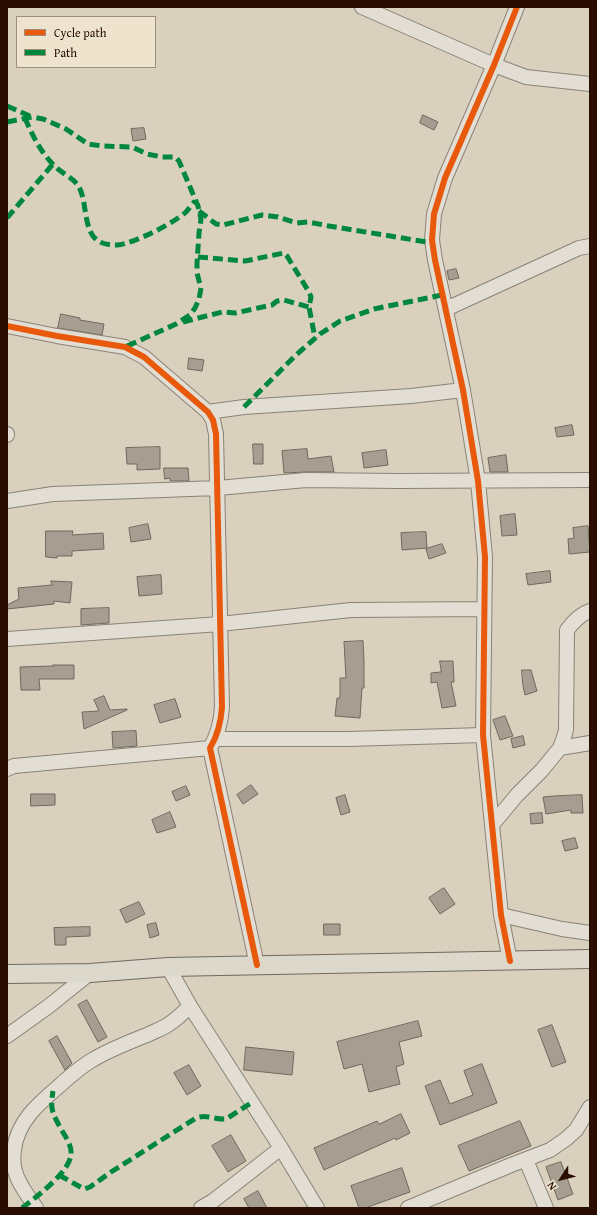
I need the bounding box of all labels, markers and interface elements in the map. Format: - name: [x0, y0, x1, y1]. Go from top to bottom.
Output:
- legend: [16, 16, 156, 68]
- text: Cycle path: [54, 24, 106, 41]
- text: Path: [54, 44, 77, 61]
- north arrow: [541, 1159, 581, 1199]
- text: N: [543, 1178, 560, 1194]

